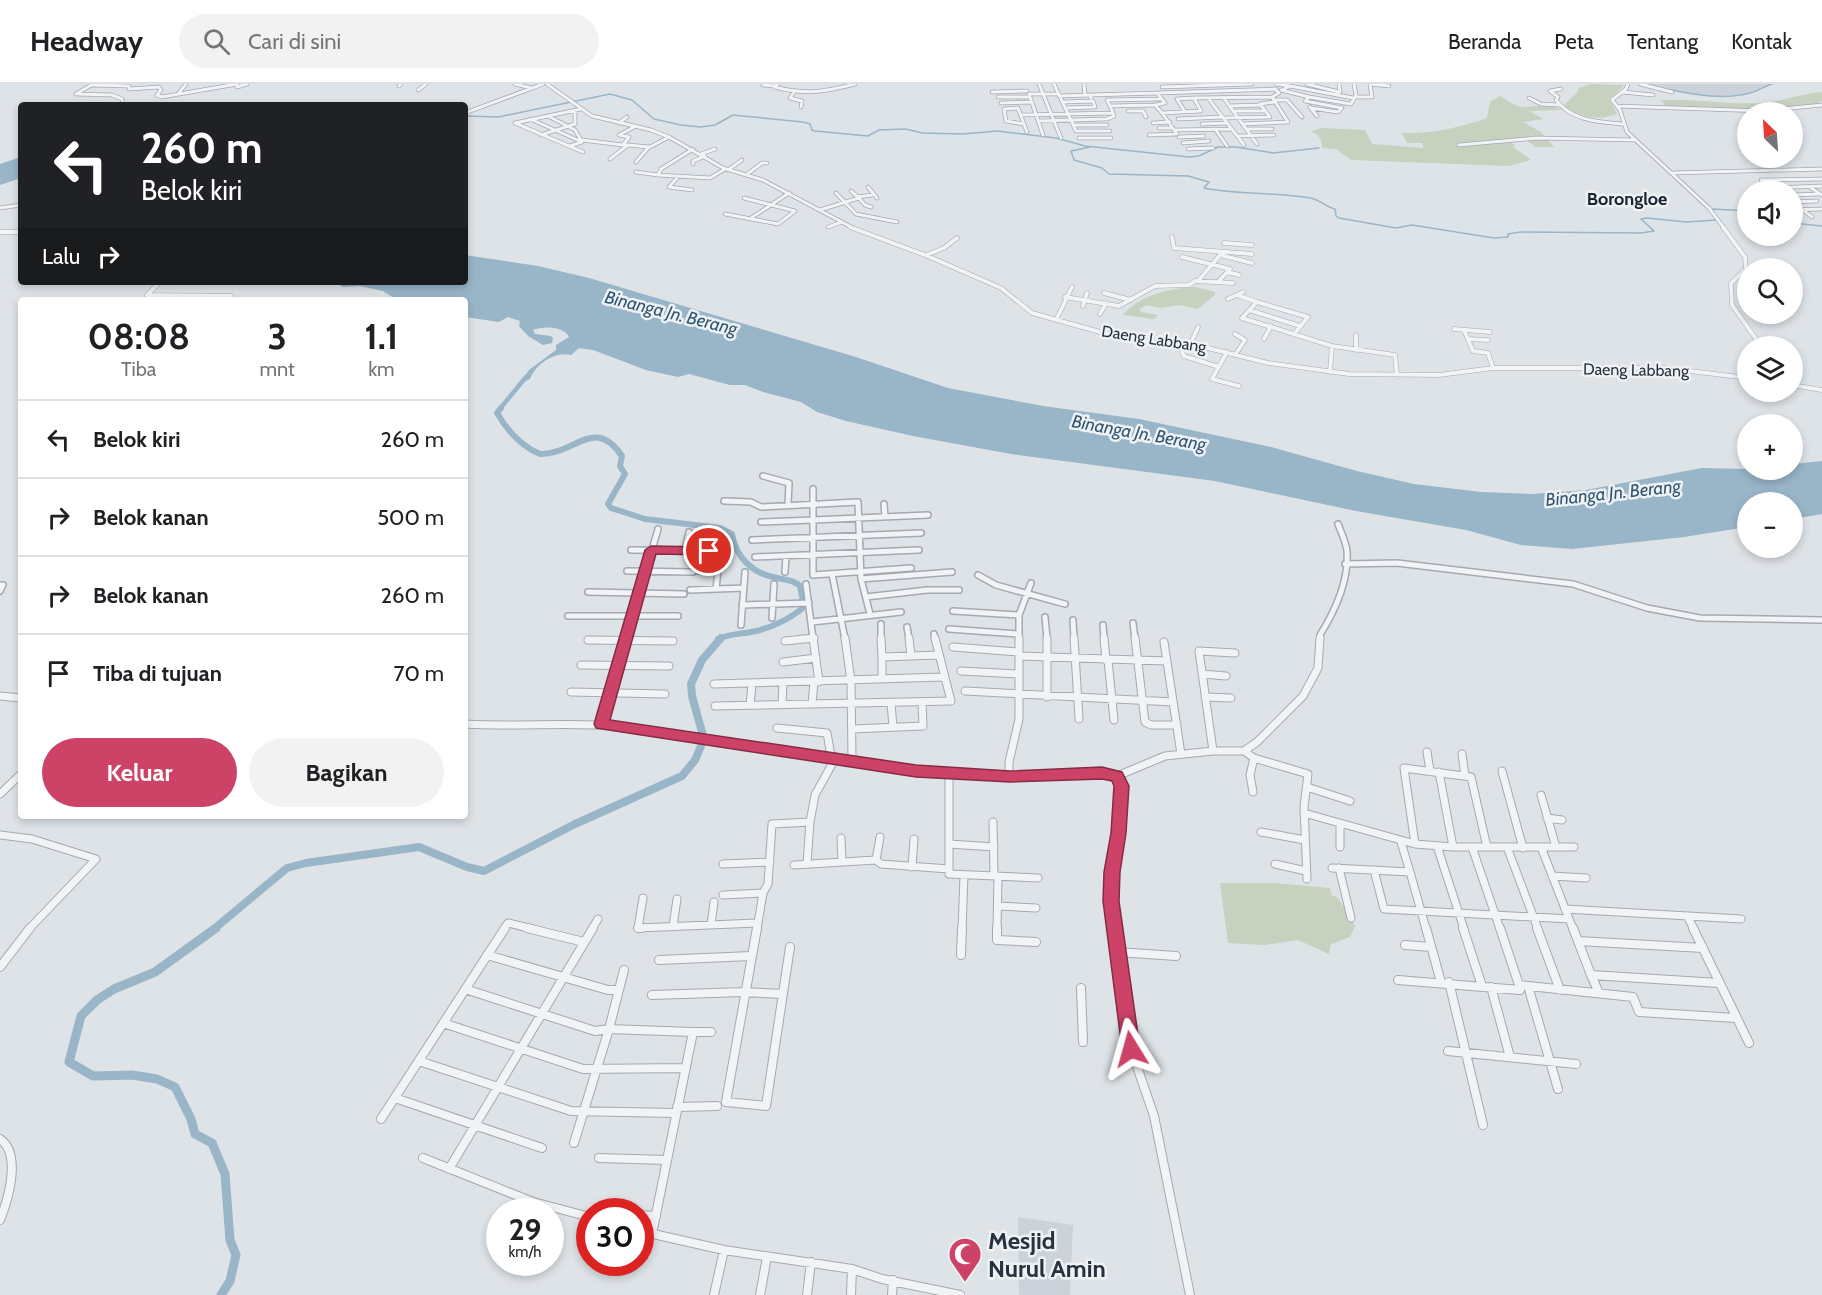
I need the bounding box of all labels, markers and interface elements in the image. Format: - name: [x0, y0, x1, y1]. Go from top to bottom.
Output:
- search box: [179, 14, 599, 68]
- text: Headway: [30, 24, 143, 58]
- icon: search: [200, 25, 233, 58]
- text: Cari di sini: [248, 28, 341, 55]
- text: Beranda: [1448, 29, 1521, 54]
- text: Peta: [1554, 29, 1594, 54]
- text: Tentang: [1627, 29, 1698, 54]
- text: Kontak: [1731, 29, 1792, 54]
- north arrow: [1737, 102, 1803, 168]
- map controls: [1737, 102, 1803, 558]
- text: 260 m: [141, 122, 262, 174]
- icon: left: [42, 126, 120, 204]
- text: Belok kiri: [141, 174, 242, 207]
- button: sound: [1737, 180, 1803, 246]
- district label: Borongloe: [1587, 188, 1667, 210]
- icon: right: [92, 240, 125, 273]
- text: Lalu: [42, 243, 80, 270]
- button: search: [1737, 258, 1803, 324]
- water label: Binanga Jn. Berang: [602, 286, 740, 340]
- text: 08:08: [88, 314, 190, 358]
- text: 3: [267, 314, 287, 358]
- text: 1.1: [364, 314, 398, 358]
- street label: Daeng Labbang: [1100, 321, 1209, 357]
- button: layers: [1737, 336, 1803, 402]
- text: Tiba: [121, 357, 156, 381]
- text: mnt: [260, 357, 295, 381]
- text: km: [368, 357, 395, 381]
- street label: Daeng Labbang: [1583, 360, 1690, 380]
- water label: Binanga Jn. Berang: [1070, 410, 1208, 456]
- button: +: [1737, 414, 1803, 480]
- icon: left: [42, 423, 75, 456]
- text: Belok kiri: [93, 426, 180, 453]
- text: 260 m: [380, 426, 444, 453]
- water label: Binanga Jn. Berang: [1544, 475, 1682, 511]
- button: −: [1737, 492, 1803, 558]
- icon: right: [42, 501, 75, 534]
- text: Belok kanan: [93, 504, 209, 531]
- text: 500 m: [377, 504, 444, 531]
- pin: [683, 525, 734, 576]
- icon: arrive: [692, 534, 725, 567]
- icon: right: [42, 579, 75, 612]
- text: Belok kanan: [93, 582, 209, 609]
- text: 260 m: [380, 582, 444, 609]
- icon: arrive: [42, 657, 75, 690]
- text: Tiba di tujuan: [93, 660, 222, 687]
- text: 70 m: [394, 660, 444, 687]
- button: Keluar: [42, 738, 237, 807]
- button: Bagikan: [249, 738, 444, 807]
- position arrow: [1099, 1017, 1163, 1081]
- speed limit sign: 30: [576, 1198, 654, 1276]
- text: 29: [509, 1211, 541, 1248]
- place label: Mesjid Nurul Amin: [988, 1226, 1106, 1283]
- mosque icon: Mesjid Nurul Amin: [947, 1236, 983, 1283]
- text: km/h: [509, 1243, 541, 1261]

